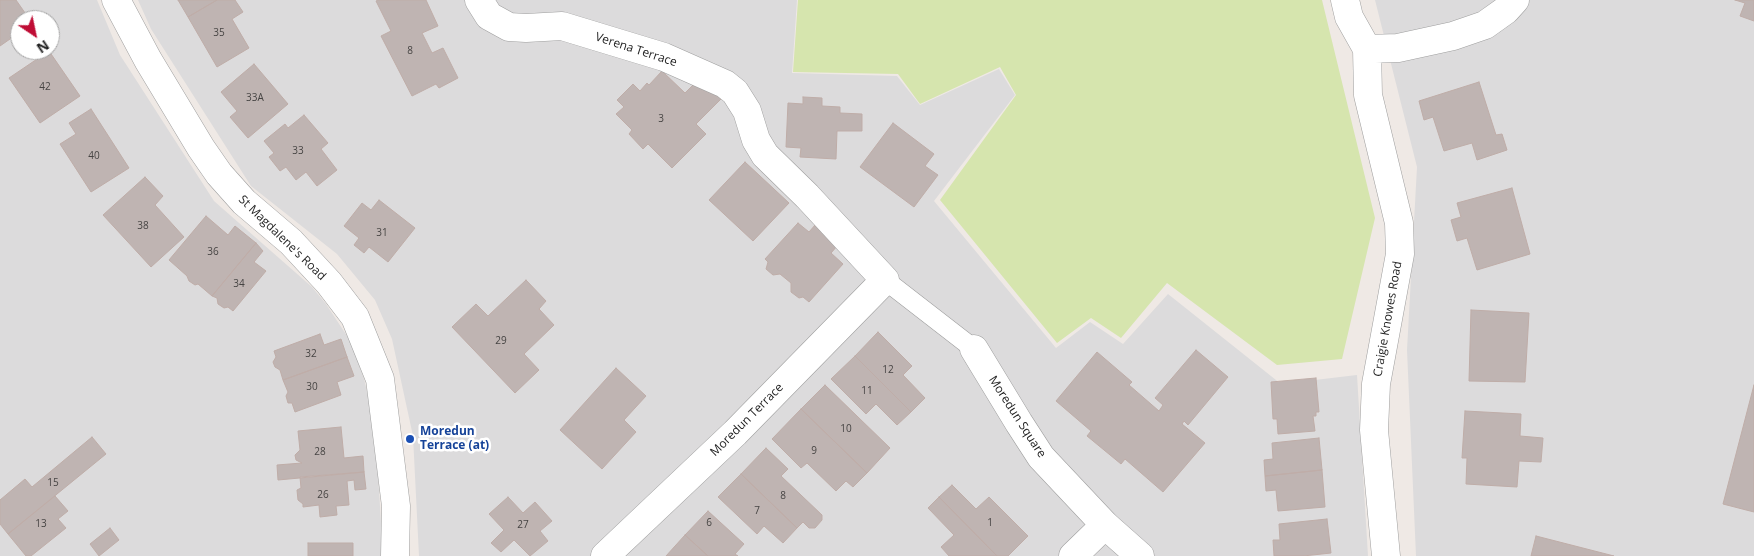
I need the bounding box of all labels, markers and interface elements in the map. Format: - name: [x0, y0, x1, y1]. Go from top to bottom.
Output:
- north arrow: [10, 10, 60, 60]
- house number: 35: [213, 27, 225, 39]
- street label: Verena Terrace: [593, 30, 679, 70]
- text: N: [33, 36, 53, 58]
- house number: 8: [407, 45, 413, 57]
- house number: 42: [39, 81, 51, 93]
- house number: 33A: [246, 92, 264, 104]
- house number: 3: [658, 113, 664, 125]
- house number: 33: [292, 145, 304, 157]
- house number: 40: [88, 150, 100, 162]
- street label: St Magdalene's Road: [235, 193, 329, 283]
- house number: 38: [137, 220, 149, 232]
- house number: 31: [376, 227, 388, 239]
- house number: 36: [207, 246, 219, 258]
- street label: Craigie Knowes Road: [1371, 260, 1405, 378]
- house number: 34: [233, 278, 245, 290]
- house number: 29: [495, 335, 507, 347]
- house number: 32: [305, 348, 317, 360]
- house number: 12: [882, 364, 894, 376]
- street label: Moredun Square: [985, 373, 1049, 461]
- house number: 30: [306, 381, 318, 393]
- street label: Moredun Terrace: [708, 381, 786, 459]
- house number: 11: [861, 385, 873, 397]
- house number: 10: [840, 423, 852, 435]
- place label: Moredun Terrace (at): [420, 425, 489, 453]
- marker: Moredun Terrace (at): [404, 433, 416, 445]
- house number: 9: [811, 445, 817, 457]
- house number: 28: [314, 446, 326, 458]
- house number: 15: [47, 477, 59, 489]
- house number: 26: [317, 489, 329, 501]
- house number: 8: [780, 490, 786, 502]
- house number: 7: [754, 505, 760, 517]
- house number: 6: [706, 517, 712, 529]
- house number: 1: [987, 517, 993, 529]
- house number: 13: [35, 518, 47, 530]
- house number: 27: [517, 519, 529, 531]

